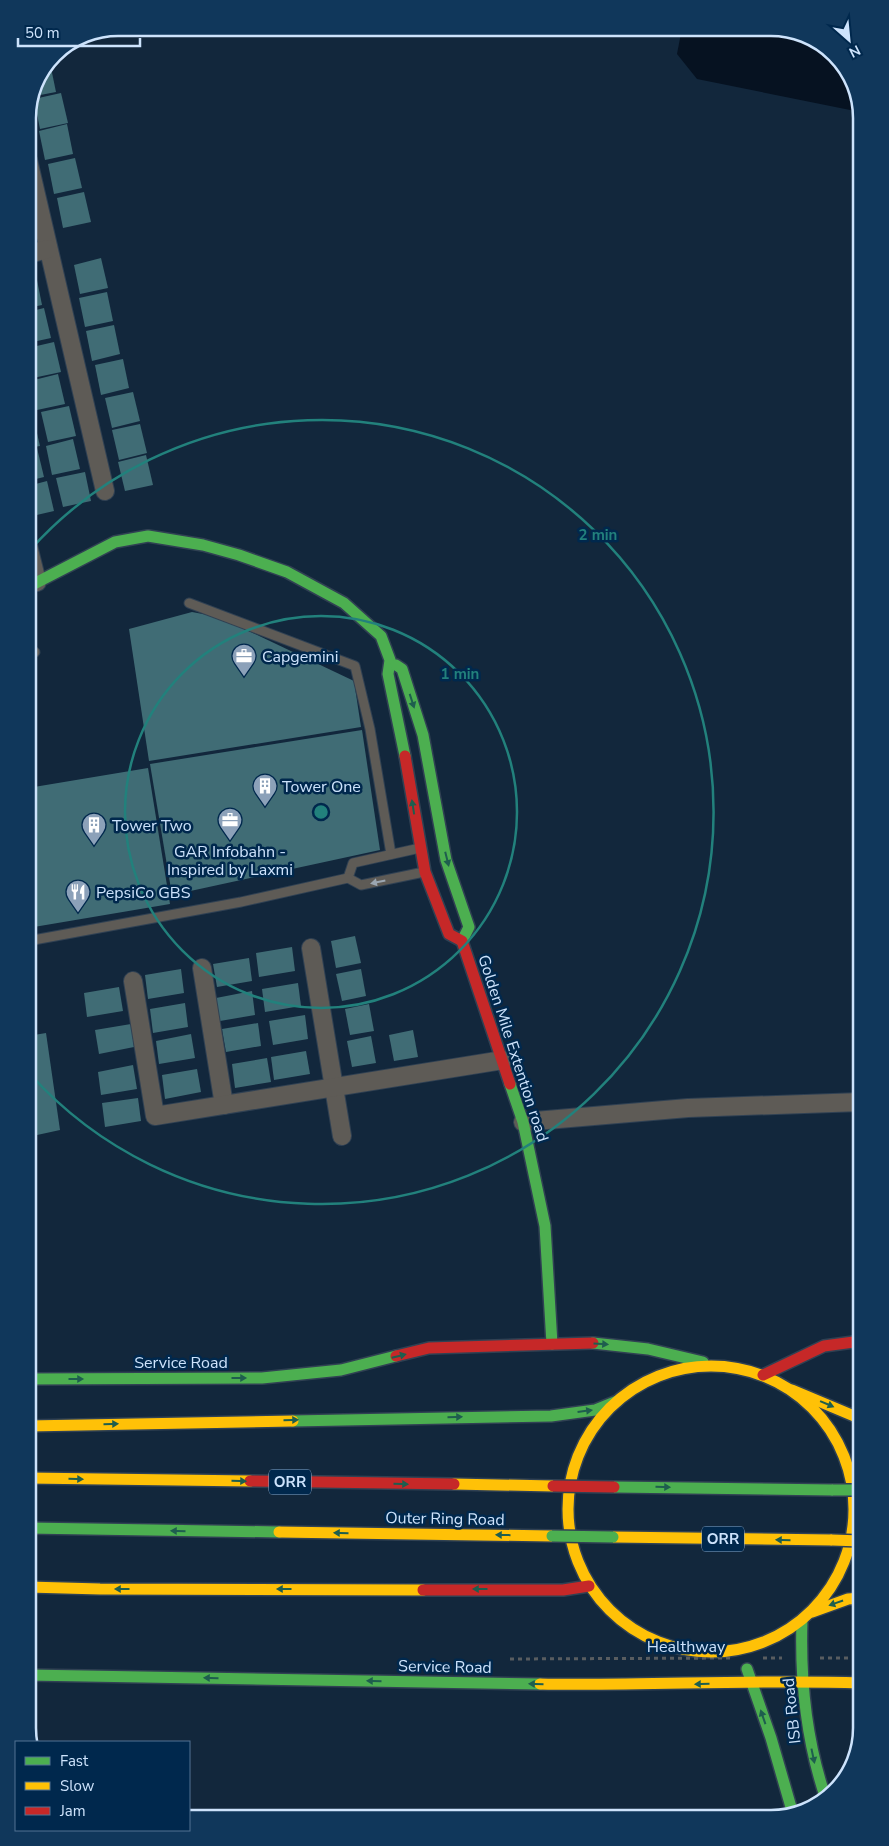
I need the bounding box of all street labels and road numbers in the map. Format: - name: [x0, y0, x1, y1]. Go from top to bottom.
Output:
- street label: Golden Mile Extention road: [472, 952, 554, 1145]
- street label: Service Road: [134, 1352, 228, 1374]
- road number: ORR: [269, 1470, 311, 1494]
- street label: Outer Ring Road: [385, 1507, 505, 1531]
- road number: ORR: [702, 1526, 744, 1552]
- street label: Healthway: [647, 1636, 726, 1658]
- street label: Service Road: [398, 1655, 492, 1679]
- street label: ISB Road: [778, 1677, 806, 1745]

